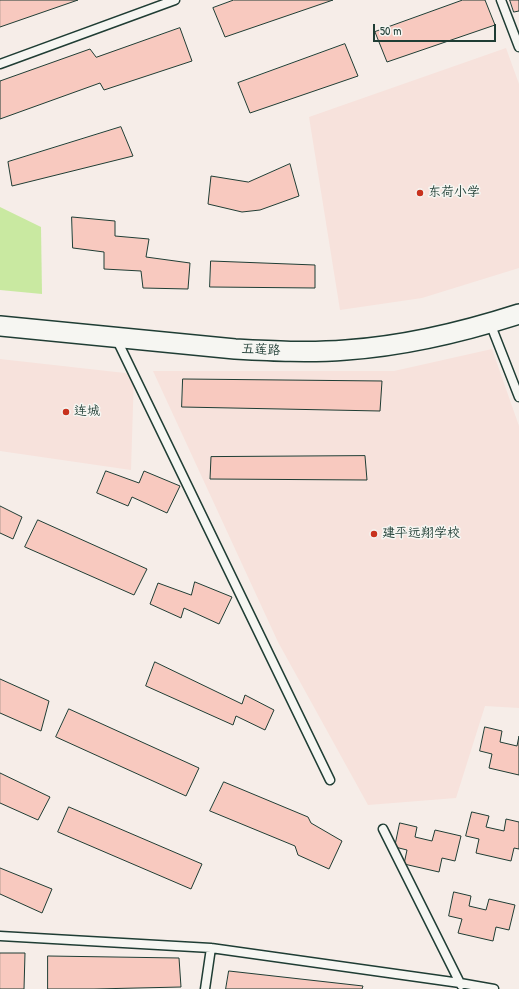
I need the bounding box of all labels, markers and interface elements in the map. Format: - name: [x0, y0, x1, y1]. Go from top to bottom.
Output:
- scale bar: [375, 16, 498, 42]
- text: 50 m: [380, 22, 401, 39]
- place label: 东荷小学: [428, 185, 480, 201]
- marker: 东荷小学: [415, 188, 425, 198]
- street label: 五莲路: [241, 341, 281, 359]
- place label: 连城: [74, 404, 100, 420]
- marker: 连城: [61, 407, 71, 417]
- place label: 建平远翔学校: [382, 526, 460, 542]
- marker: 建平远翔学校: [369, 529, 379, 539]

